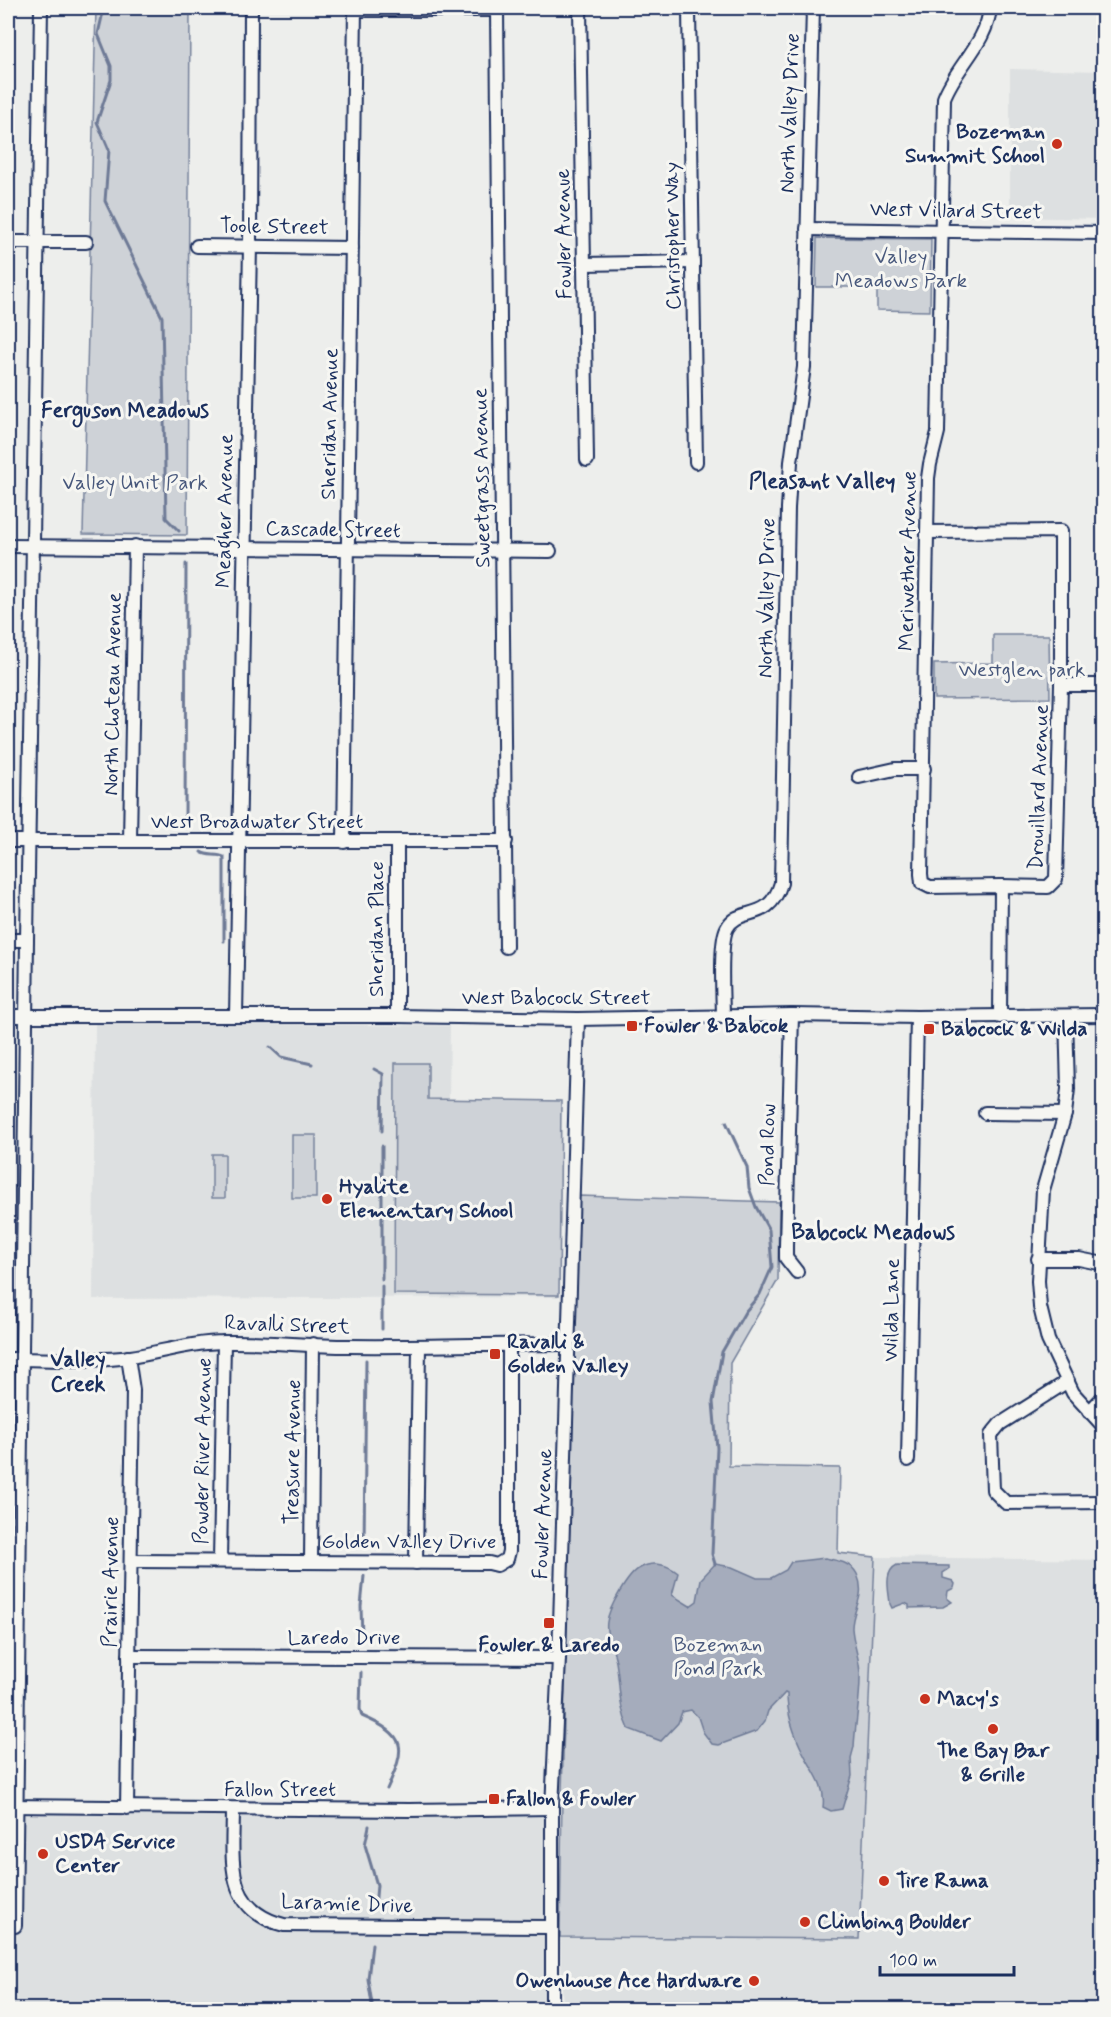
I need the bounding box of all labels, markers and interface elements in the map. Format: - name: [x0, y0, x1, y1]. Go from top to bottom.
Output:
- street label: North Valley Drive: [773, 32, 807, 194]
- place label: Bozeman Summit School: [905, 118, 1045, 170]
- marker: Bozeman Summit School: [1050, 137, 1064, 151]
- street label: Christopher Way: [658, 162, 688, 310]
- street label: Fowler Avenue: [549, 168, 579, 299]
- street label: West Villard Street: [869, 195, 1043, 227]
- street label: Toole Street: [219, 212, 329, 242]
- park label: Valley Meadows Park: [835, 243, 968, 295]
- street label: Sheridan Avenue: [315, 348, 345, 500]
- street label: Sweetgrass Avenue: [466, 388, 498, 568]
- district label: Ferguson Meadows: [41, 397, 209, 428]
- street label: Meagher Avenue: [210, 433, 242, 589]
- district label: Pleasant Valley: [749, 468, 895, 496]
- park label: Valley Unit Park: [62, 469, 208, 497]
- street label: Meriwether Avenue: [892, 471, 924, 651]
- street label: Cascade Street: [265, 515, 401, 545]
- street label: North Valley Drive: [752, 518, 782, 678]
- street label: North Choteau Avenue: [97, 592, 129, 796]
- park label: Westglen park: [959, 656, 1085, 684]
- street label: Drouillard Avenue: [1022, 704, 1056, 870]
- street label: West Broadwater Street: [151, 808, 364, 836]
- street label: Sheridan Place: [363, 861, 391, 997]
- street label: West Babcock Street: [462, 984, 650, 1012]
- place label: Fowler & Babcok: [644, 1012, 789, 1040]
- place label: Babcock & Wilda: [941, 1015, 1088, 1043]
- marker: Fowler & Babcok: [625, 1019, 639, 1033]
- marker: Babcock & Wilda: [922, 1022, 936, 1036]
- street label: Pond Row: [753, 1103, 783, 1186]
- place label: Hyalite Elementary School: [339, 1173, 514, 1225]
- marker: Hyalite Elementary School: [320, 1192, 334, 1206]
- district label: Babcock Meadows: [791, 1219, 955, 1247]
- street label: Wilda Lane: [877, 1258, 907, 1362]
- street label: Ravalli Street: [224, 1309, 351, 1341]
- place label: Ravalli & Golden Valley: [507, 1328, 629, 1380]
- district label: Valley Creek: [50, 1346, 106, 1399]
- marker: Ravalli & Golden Valley: [488, 1347, 502, 1361]
- street label: Powder River Avenue: [187, 1357, 219, 1545]
- street label: Treasure Avenue: [278, 1379, 308, 1525]
- street label: Fowler Avenue: [527, 1448, 559, 1580]
- street label: Prairie Avenue: [96, 1516, 126, 1648]
- street label: Golden Valley Drive: [321, 1528, 497, 1556]
- marker: Fowler & Laredo: [542, 1616, 556, 1630]
- street label: Laredo Drive: [288, 1624, 400, 1652]
- place label: Fowler & Laredo: [478, 1631, 620, 1659]
- park label: Bozeman Pond Park: [673, 1631, 763, 1683]
- place label: Macy's: [937, 1685, 1000, 1713]
- marker: Macy's: [918, 1692, 932, 1706]
- marker: The Bay Bar & Grille: [986, 1722, 1000, 1736]
- place label: The Bay Bar & Grille: [937, 1737, 1050, 1789]
- street label: Fallon Street: [224, 1776, 336, 1804]
- place label: Fallon & Fowler: [506, 1785, 636, 1813]
- marker: Fallon & Fowler: [487, 1792, 501, 1806]
- place label: USDA Service Center: [55, 1828, 175, 1880]
- marker: USDA Service Center: [36, 1847, 50, 1861]
- place label: Tire Rama: [896, 1867, 989, 1895]
- marker: Tire Rama: [877, 1874, 891, 1888]
- street label: Laramie Drive: [280, 1888, 414, 1920]
- place label: Climbing Boulder: [817, 1908, 972, 1936]
- marker: Climbing Boulder: [798, 1915, 812, 1929]
- scale bar: [880, 1939, 1014, 1977]
- text: 100 m: [889, 1949, 937, 1973]
- place label: Owenhouse Ace Hardware: [515, 1967, 743, 1995]
- marker: Owenhouse Ace Hardware: [747, 1974, 761, 1988]

